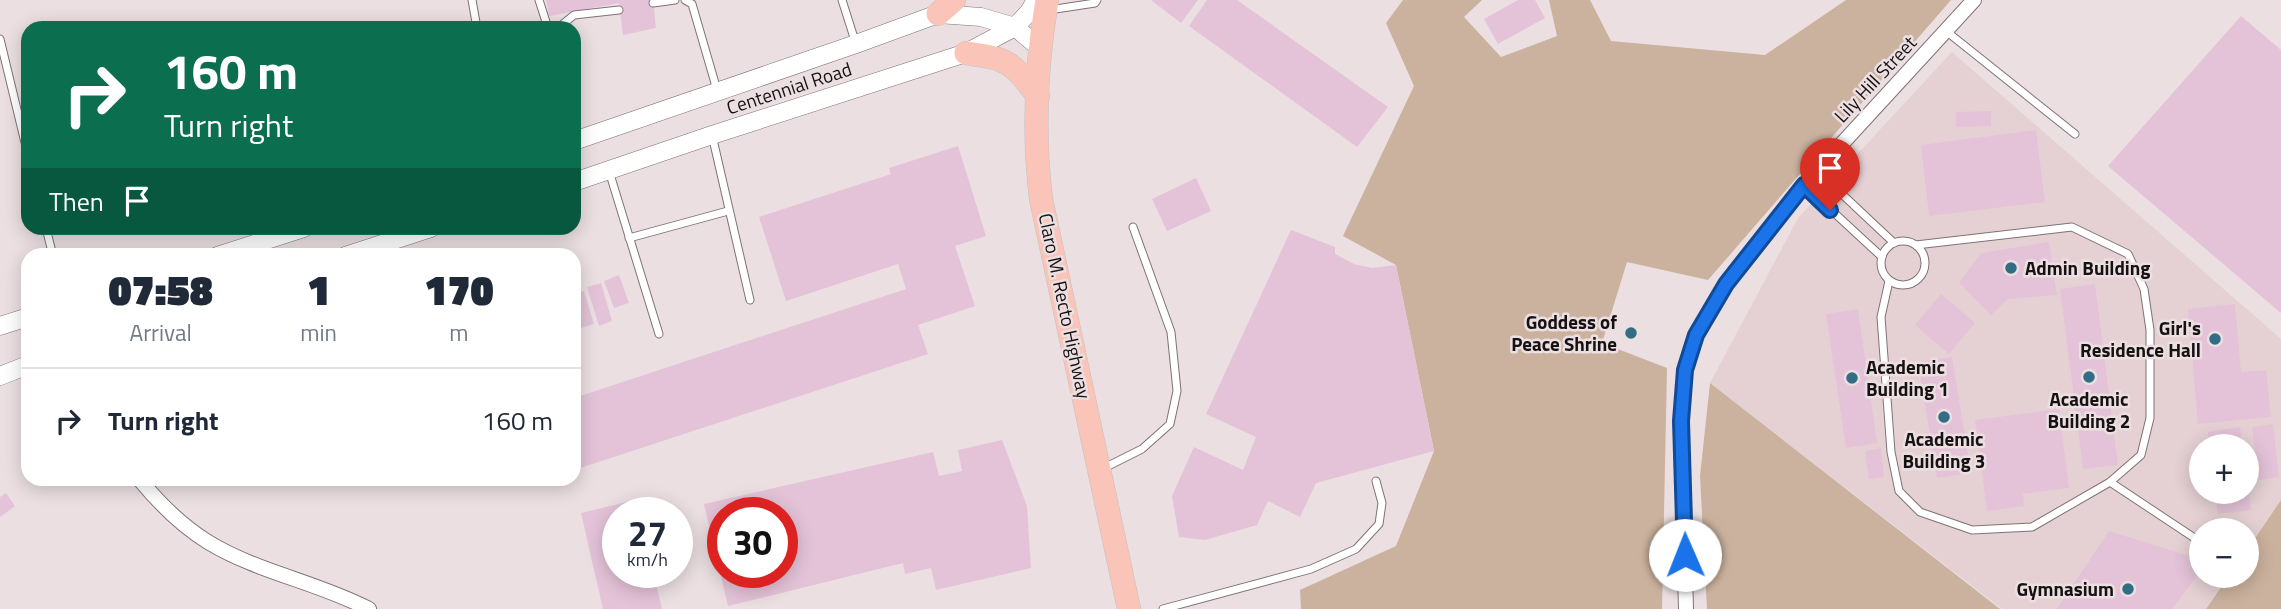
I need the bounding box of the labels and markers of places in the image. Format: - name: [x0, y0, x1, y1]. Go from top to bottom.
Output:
- pin: [1800, 138, 1860, 210]
- place label: Admin Building: [2025, 253, 2150, 282]
- marker: Admin Building: [2003, 260, 2019, 276]
- place label: Goddess of Peace Shrine: [1511, 307, 1617, 358]
- place label: Girl's Residence Hall: [2080, 313, 2201, 364]
- marker: Goddess of Peace Shrine: [1623, 325, 1639, 341]
- marker: Girl's Residence Hall: [2207, 331, 2223, 347]
- place label: Academic Building 1: [1866, 352, 1949, 403]
- marker: Academic Building 2: [2081, 369, 2097, 385]
- marker: Academic Building 1: [1844, 370, 1860, 386]
- place label: Academic Building 2: [2048, 384, 2130, 435]
- marker: Academic Building 3: [1936, 409, 1952, 425]
- place label: Academic Building 3: [1903, 424, 1985, 475]
- place label: Gymnasium: [2017, 574, 2114, 603]
- marker: Gymnasium: [2120, 581, 2136, 597]

